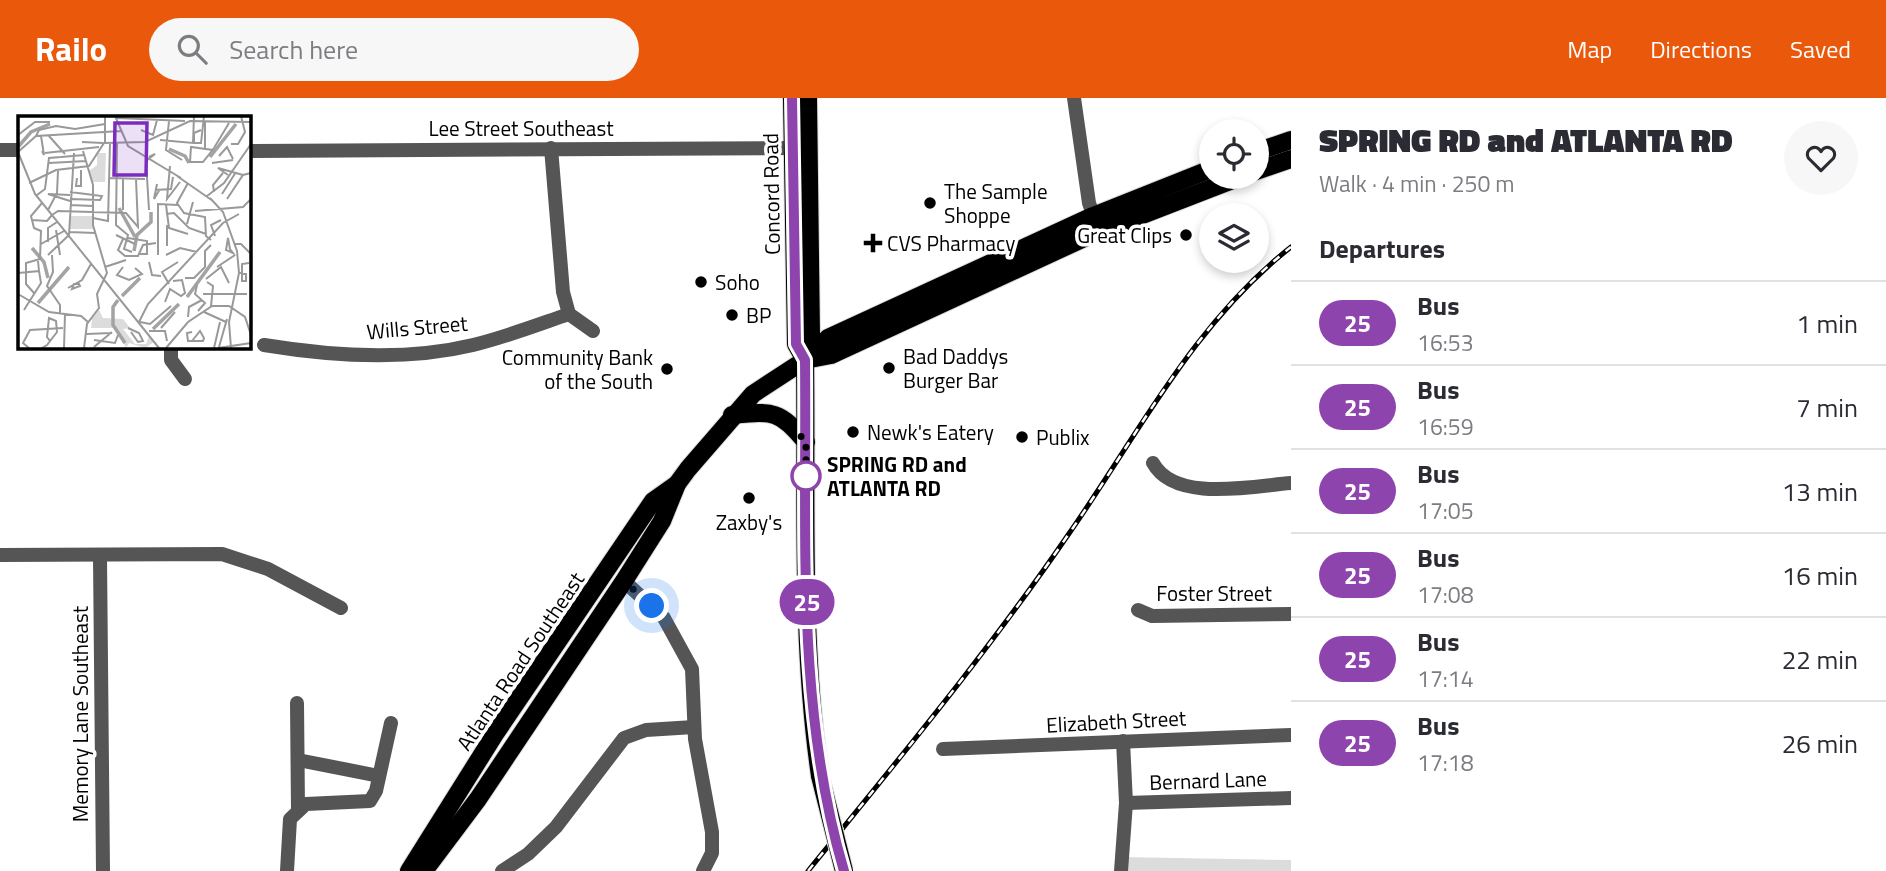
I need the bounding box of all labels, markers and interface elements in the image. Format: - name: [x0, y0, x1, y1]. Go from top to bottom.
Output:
- search box: [149, 18, 639, 81]
- text: Railo: [35, 24, 107, 74]
- icon: search: [173, 30, 211, 68]
- text: Search here: [229, 30, 358, 69]
- text: Map: [1567, 31, 1612, 67]
- text: Directions: [1650, 31, 1752, 67]
- text: Saved: [1790, 31, 1851, 67]
- street label: Lee Street Southeast: [428, 112, 614, 144]
- text: SPRING RD and ATLANTA RD: [1319, 115, 1733, 165]
- inset map: [18, 116, 250, 348]
- map controls: [1199, 119, 1269, 273]
- button: locate: [1199, 119, 1269, 189]
- button: heart: [1784, 121, 1858, 195]
- street label: Concord Road: [754, 133, 788, 255]
- text: Walk · 4 min · 250 m: [1319, 166, 1515, 201]
- place label: The Sample Shoppe: [944, 175, 1048, 231]
- marker: The Sample Shoppe: [922, 195, 938, 211]
- button: layers: [1199, 203, 1269, 273]
- place label: Great Clips: [1077, 219, 1172, 251]
- place label: CVS Pharmacy: [887, 227, 1015, 259]
- marker: Great Clips: [1178, 227, 1194, 243]
- text: Departures: [1319, 229, 1445, 268]
- marker: CVS Pharmacy: [865, 235, 881, 251]
- place label: Soho: [715, 266, 760, 298]
- marker: Soho: [693, 274, 709, 290]
- text: Bus: [1417, 286, 1459, 325]
- place label: BP: [746, 299, 771, 331]
- text: 1 min: [1796, 304, 1858, 343]
- text: 25: [1344, 305, 1371, 341]
- street label: Wills Street: [365, 307, 470, 347]
- marker: BP: [724, 307, 740, 323]
- text: 16:53: [1417, 325, 1474, 360]
- place label: Bad Daddys Burger Bar: [903, 340, 1008, 396]
- place label: Community Bank of the South: [502, 341, 653, 397]
- marker: Bad Daddys Burger Bar: [881, 360, 897, 376]
- marker: Community Bank of the South: [659, 361, 675, 377]
- text: Bus: [1417, 370, 1459, 409]
- text: 7 min: [1796, 388, 1858, 427]
- text: 25: [1344, 389, 1371, 425]
- text: 16:59: [1417, 409, 1474, 444]
- place label: Newk's Eatery: [867, 416, 994, 448]
- place label: Publix: [1036, 421, 1090, 453]
- marker: Newk's Eatery: [845, 424, 861, 440]
- marker: Publix: [1014, 429, 1030, 445]
- place label: SPRING RD and ATLANTA RD: [827, 448, 967, 504]
- text: Bus: [1417, 454, 1459, 493]
- marker: SPRING RD and ATLANTA RD: [791, 461, 821, 491]
- text: 13 min: [1782, 472, 1858, 511]
- text: 25: [1344, 473, 1371, 509]
- marker: Zaxby's: [741, 490, 757, 506]
- text: 17:05: [1417, 493, 1474, 528]
- place label: Zaxby's: [716, 506, 782, 538]
- text: Bus: [1417, 538, 1459, 577]
- text: 16 min: [1782, 556, 1858, 595]
- text: 25: [1344, 557, 1371, 593]
- street label: Atlanta Road Southeast: [448, 565, 592, 757]
- street label: Foster Street: [1156, 577, 1272, 609]
- text: 17:08: [1417, 577, 1474, 612]
- line badge: 25: [776, 579, 838, 625]
- text: 25: [794, 584, 820, 620]
- your location: [634, 588, 669, 623]
- street label: Memory Lane Southeast: [64, 605, 96, 822]
- text: Bus: [1417, 622, 1459, 661]
- text: 22 min: [1782, 640, 1858, 679]
- text: 25: [1344, 641, 1371, 677]
- text: 17:14: [1417, 661, 1474, 696]
- street label: Elizabeth Street: [1045, 701, 1187, 741]
- text: Bus: [1417, 706, 1459, 745]
- text: 26 min: [1782, 724, 1858, 763]
- text: 25: [1344, 725, 1371, 761]
- text: 17:18: [1417, 745, 1474, 780]
- street label: Bernard Lane: [1149, 762, 1267, 798]

